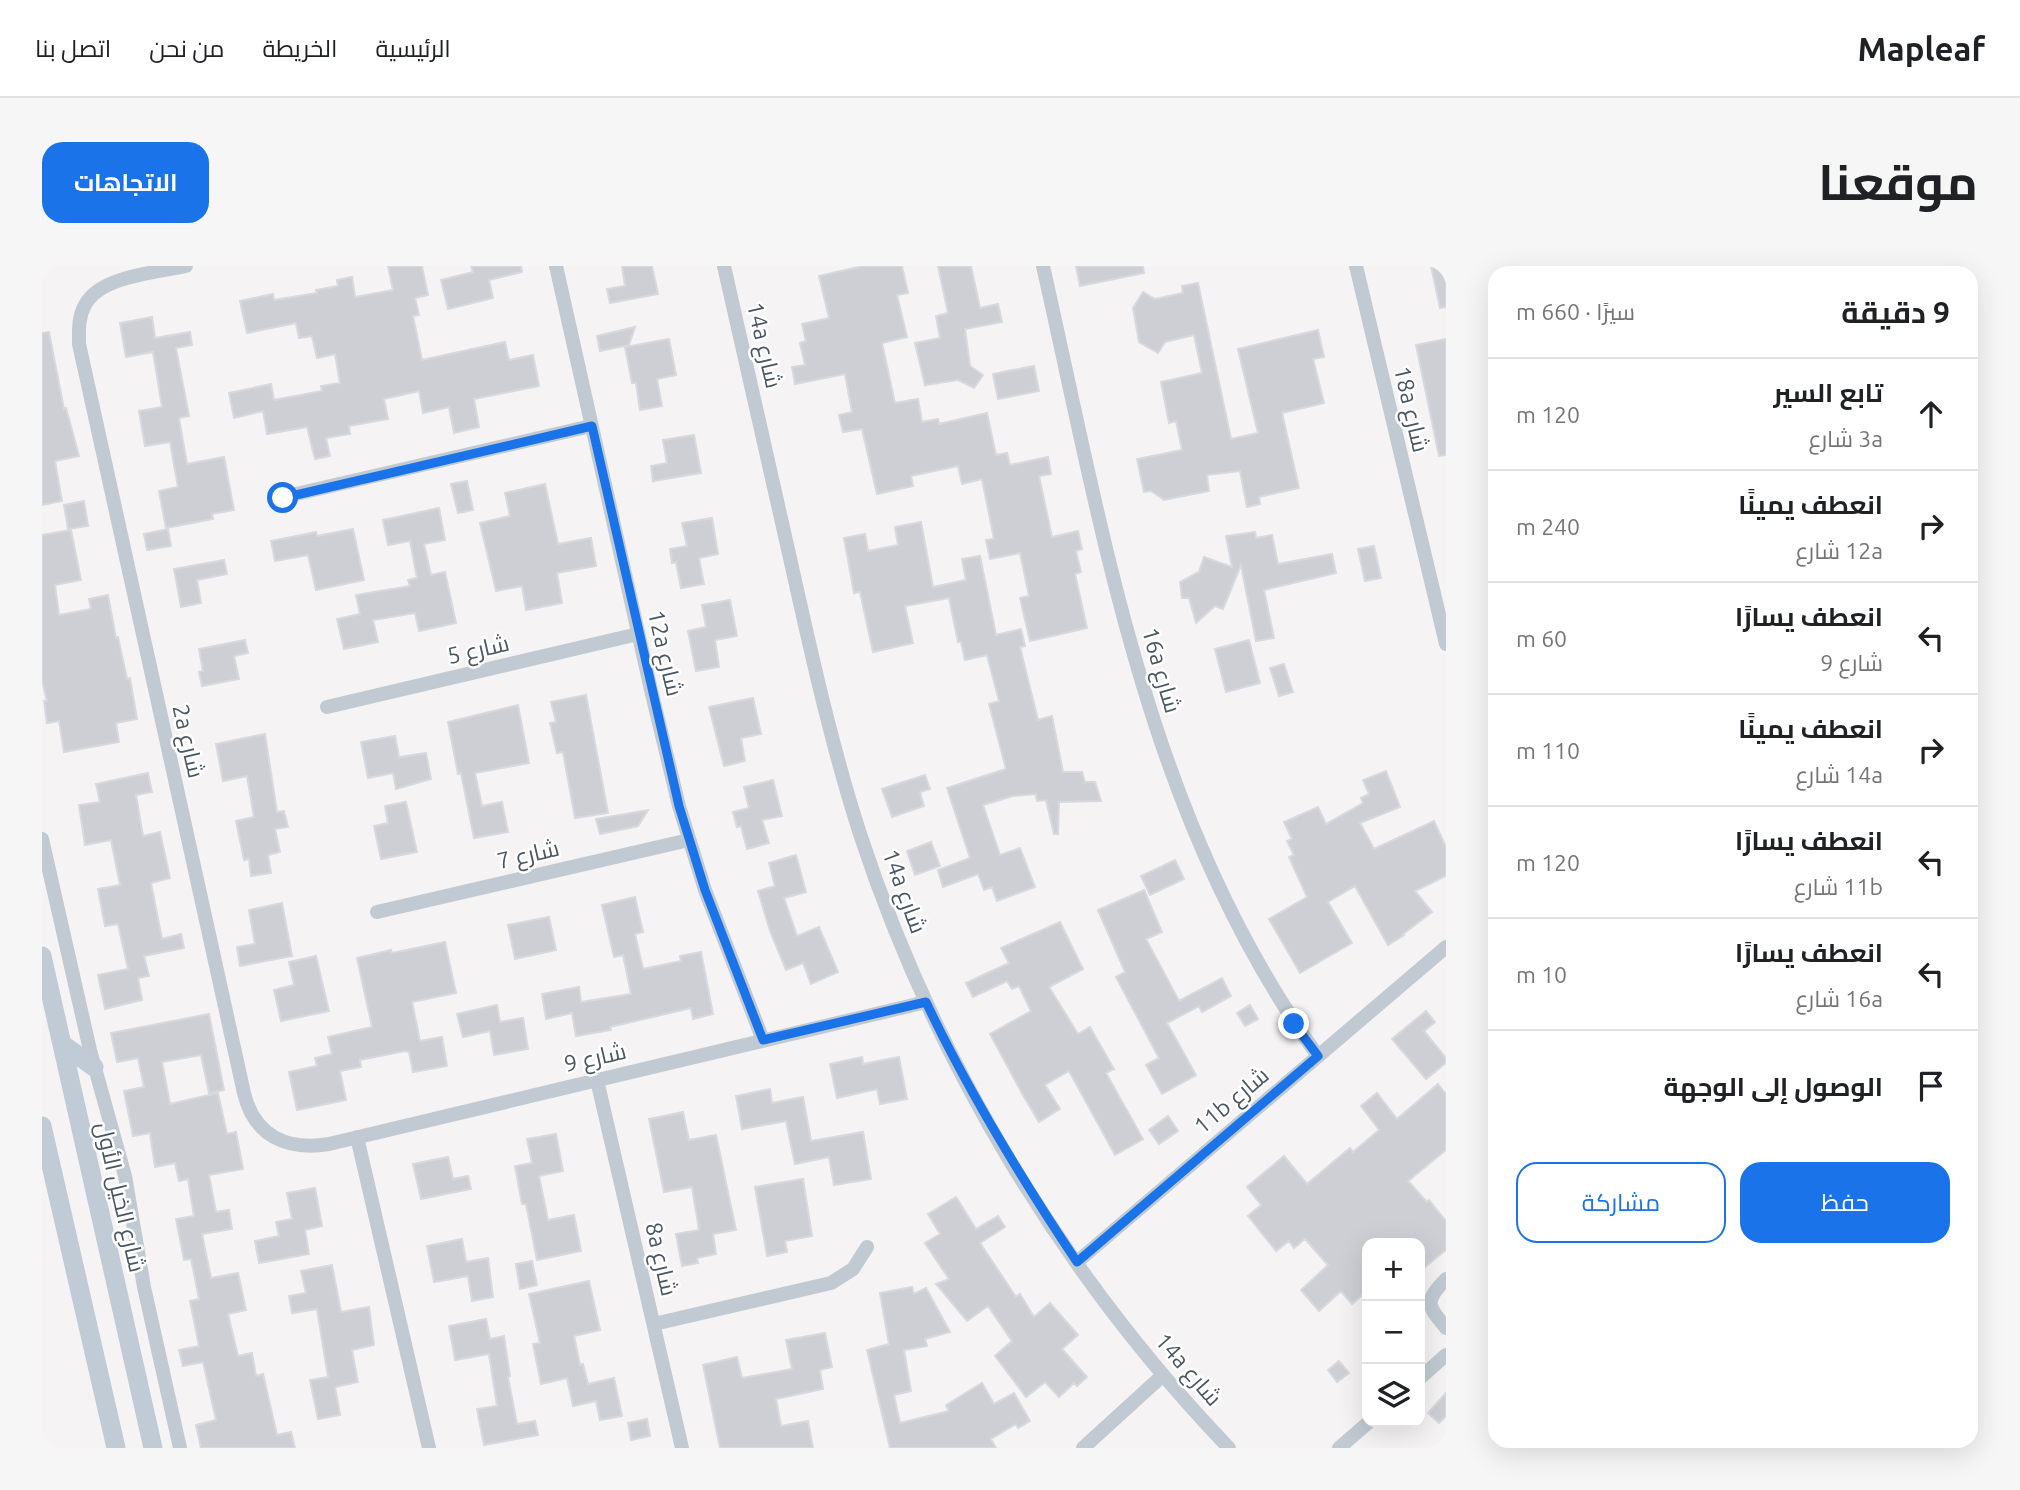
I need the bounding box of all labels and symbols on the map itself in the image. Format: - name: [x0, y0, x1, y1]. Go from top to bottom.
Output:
- street label: 14a شارع: [739, 300, 787, 391]
- street label: 18a شارع: [1386, 364, 1434, 455]
- route start: [267, 482, 298, 513]
- street label: 12a شارع: [640, 608, 688, 699]
- street label: 16a شارع: [1134, 624, 1186, 717]
- street label: شارع 5: [445, 630, 512, 672]
- street label: 2a شارع: [165, 702, 210, 781]
- street label: شارع 7: [495, 835, 562, 877]
- street label: 14a شارع: [875, 846, 932, 938]
- route end: [1278, 1008, 1309, 1039]
- street label: شارع 9: [562, 1038, 629, 1080]
- street label: 11b شارع: [1189, 1062, 1276, 1141]
- street label: شارع الخيل الأول: [88, 1120, 150, 1275]
- street label: 8a شارع: [638, 1220, 683, 1299]
- street label: 14a شارع: [1148, 1328, 1227, 1413]

